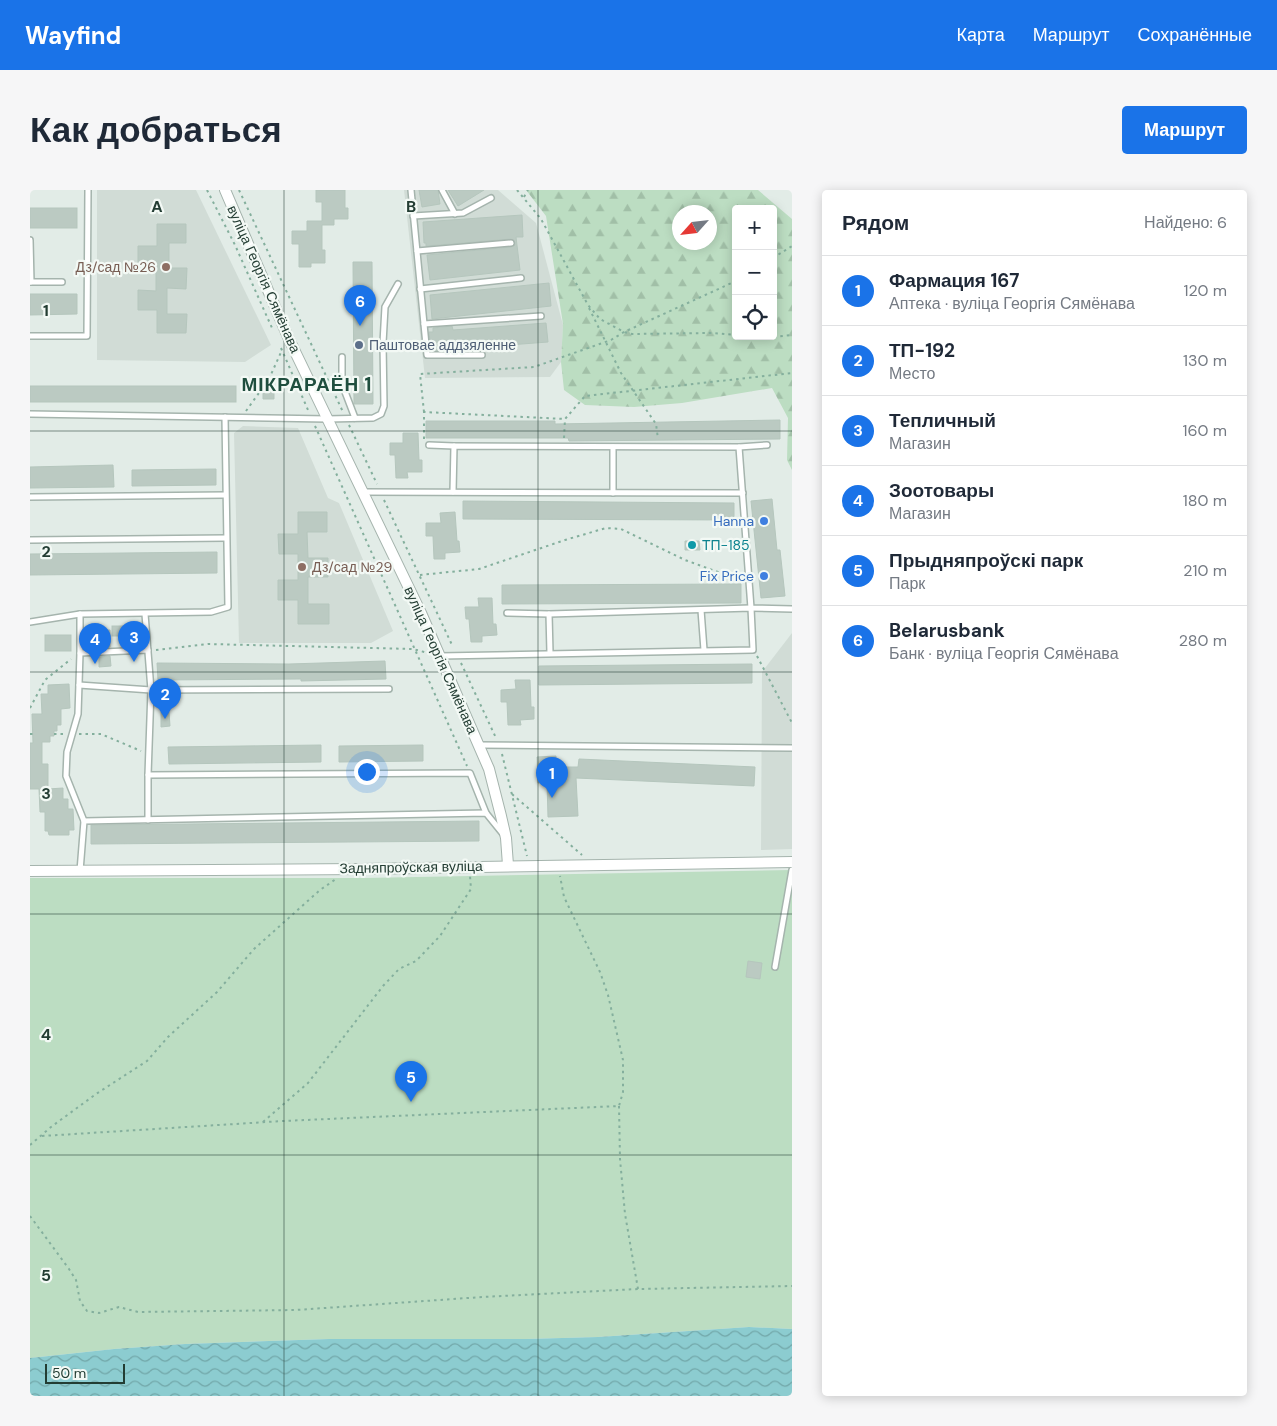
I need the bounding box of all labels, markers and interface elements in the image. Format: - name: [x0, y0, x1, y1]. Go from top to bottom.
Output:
- text: Wayfind: [25, 20, 121, 51]
- text: Карта: [957, 23, 1005, 47]
- text: Маршрут: [1033, 23, 1109, 47]
- text: Сохранённые: [1137, 23, 1252, 47]
- button: Маршрут: [1122, 106, 1247, 154]
- text: Как добраться: [30, 107, 282, 153]
- text: A: [151, 196, 163, 217]
- text: B: [406, 196, 416, 217]
- street label: вуліца Георгія Сямёнава: [223, 202, 305, 356]
- north arrow: [672, 205, 717, 250]
- map controls: [732, 205, 777, 340]
- button: +: [732, 205, 777, 250]
- text: Рядом: [842, 209, 909, 237]
- text: Найдено: 6: [1144, 212, 1227, 233]
- button: −: [732, 250, 777, 295]
- place label: Дз/сад №26: [76, 258, 156, 276]
- marker: Дз/сад №26: [160, 261, 172, 273]
- text: Фармация 167: [889, 268, 1019, 293]
- text: 1: [855, 280, 861, 301]
- text: 120 m: [1183, 280, 1227, 301]
- pin: 6: [344, 285, 376, 326]
- text: Аптека · вуліца Георгія Сямёнава: [889, 293, 1135, 314]
- button: locate: [732, 295, 777, 340]
- text: 1: [43, 300, 49, 321]
- place label: Паштовае аддзяленне: [369, 336, 516, 354]
- text: ТП-192: [889, 338, 955, 363]
- marker: Паштовае аддзяленне: [353, 339, 365, 351]
- text: 2: [853, 350, 863, 371]
- text: 130 m: [1183, 350, 1227, 371]
- text: Место: [889, 363, 935, 384]
- district label: МІКРАРАЁН 1: [242, 372, 372, 397]
- text: Тепличный: [889, 408, 996, 433]
- text: 3: [853, 420, 863, 441]
- text: 160 m: [1183, 420, 1227, 441]
- text: Магазин: [889, 433, 951, 454]
- text: Зоотовары: [889, 478, 994, 503]
- text: 4: [853, 490, 863, 511]
- text: 180 m: [1183, 490, 1227, 511]
- text: Магазин: [889, 503, 951, 524]
- place label: Hanna: [713, 512, 754, 530]
- marker: Hanna: [758, 515, 770, 527]
- place label: ТП-185: [702, 536, 750, 554]
- marker: ТП-185: [686, 539, 698, 551]
- text: 2: [41, 541, 51, 562]
- text: Прыдняпроўскі парк: [889, 548, 1083, 573]
- place label: Дз/сад №29: [312, 558, 392, 576]
- text: 5: [853, 560, 863, 581]
- text: 210 m: [1183, 560, 1227, 581]
- marker: Дз/сад №29: [296, 561, 308, 573]
- place label: Fix Price: [700, 567, 754, 585]
- marker: Fix Price: [758, 570, 770, 582]
- text: Парк: [889, 573, 925, 594]
- street label: вуліца Георгія Сямёнава: [400, 583, 482, 737]
- text: Belarusbank: [889, 618, 1005, 643]
- pin: 3: [118, 621, 150, 662]
- pin: 4: [79, 623, 111, 664]
- text: 6: [853, 630, 863, 651]
- text: 280 m: [1179, 630, 1227, 651]
- text: Банк · вуліца Георгія Сямёнава: [889, 643, 1119, 664]
- pin: 2: [149, 678, 181, 719]
- pin: 1: [536, 757, 568, 798]
- your location: [354, 759, 380, 785]
- text: 3: [41, 783, 51, 804]
- street label: Задняпроўская вуліца: [339, 857, 483, 877]
- text: 4: [41, 1024, 51, 1045]
- pin: 5: [395, 1061, 427, 1102]
- text: 5: [41, 1265, 51, 1286]
- scale bar: [45, 1361, 125, 1384]
- text: 50 m: [52, 1364, 86, 1382]

